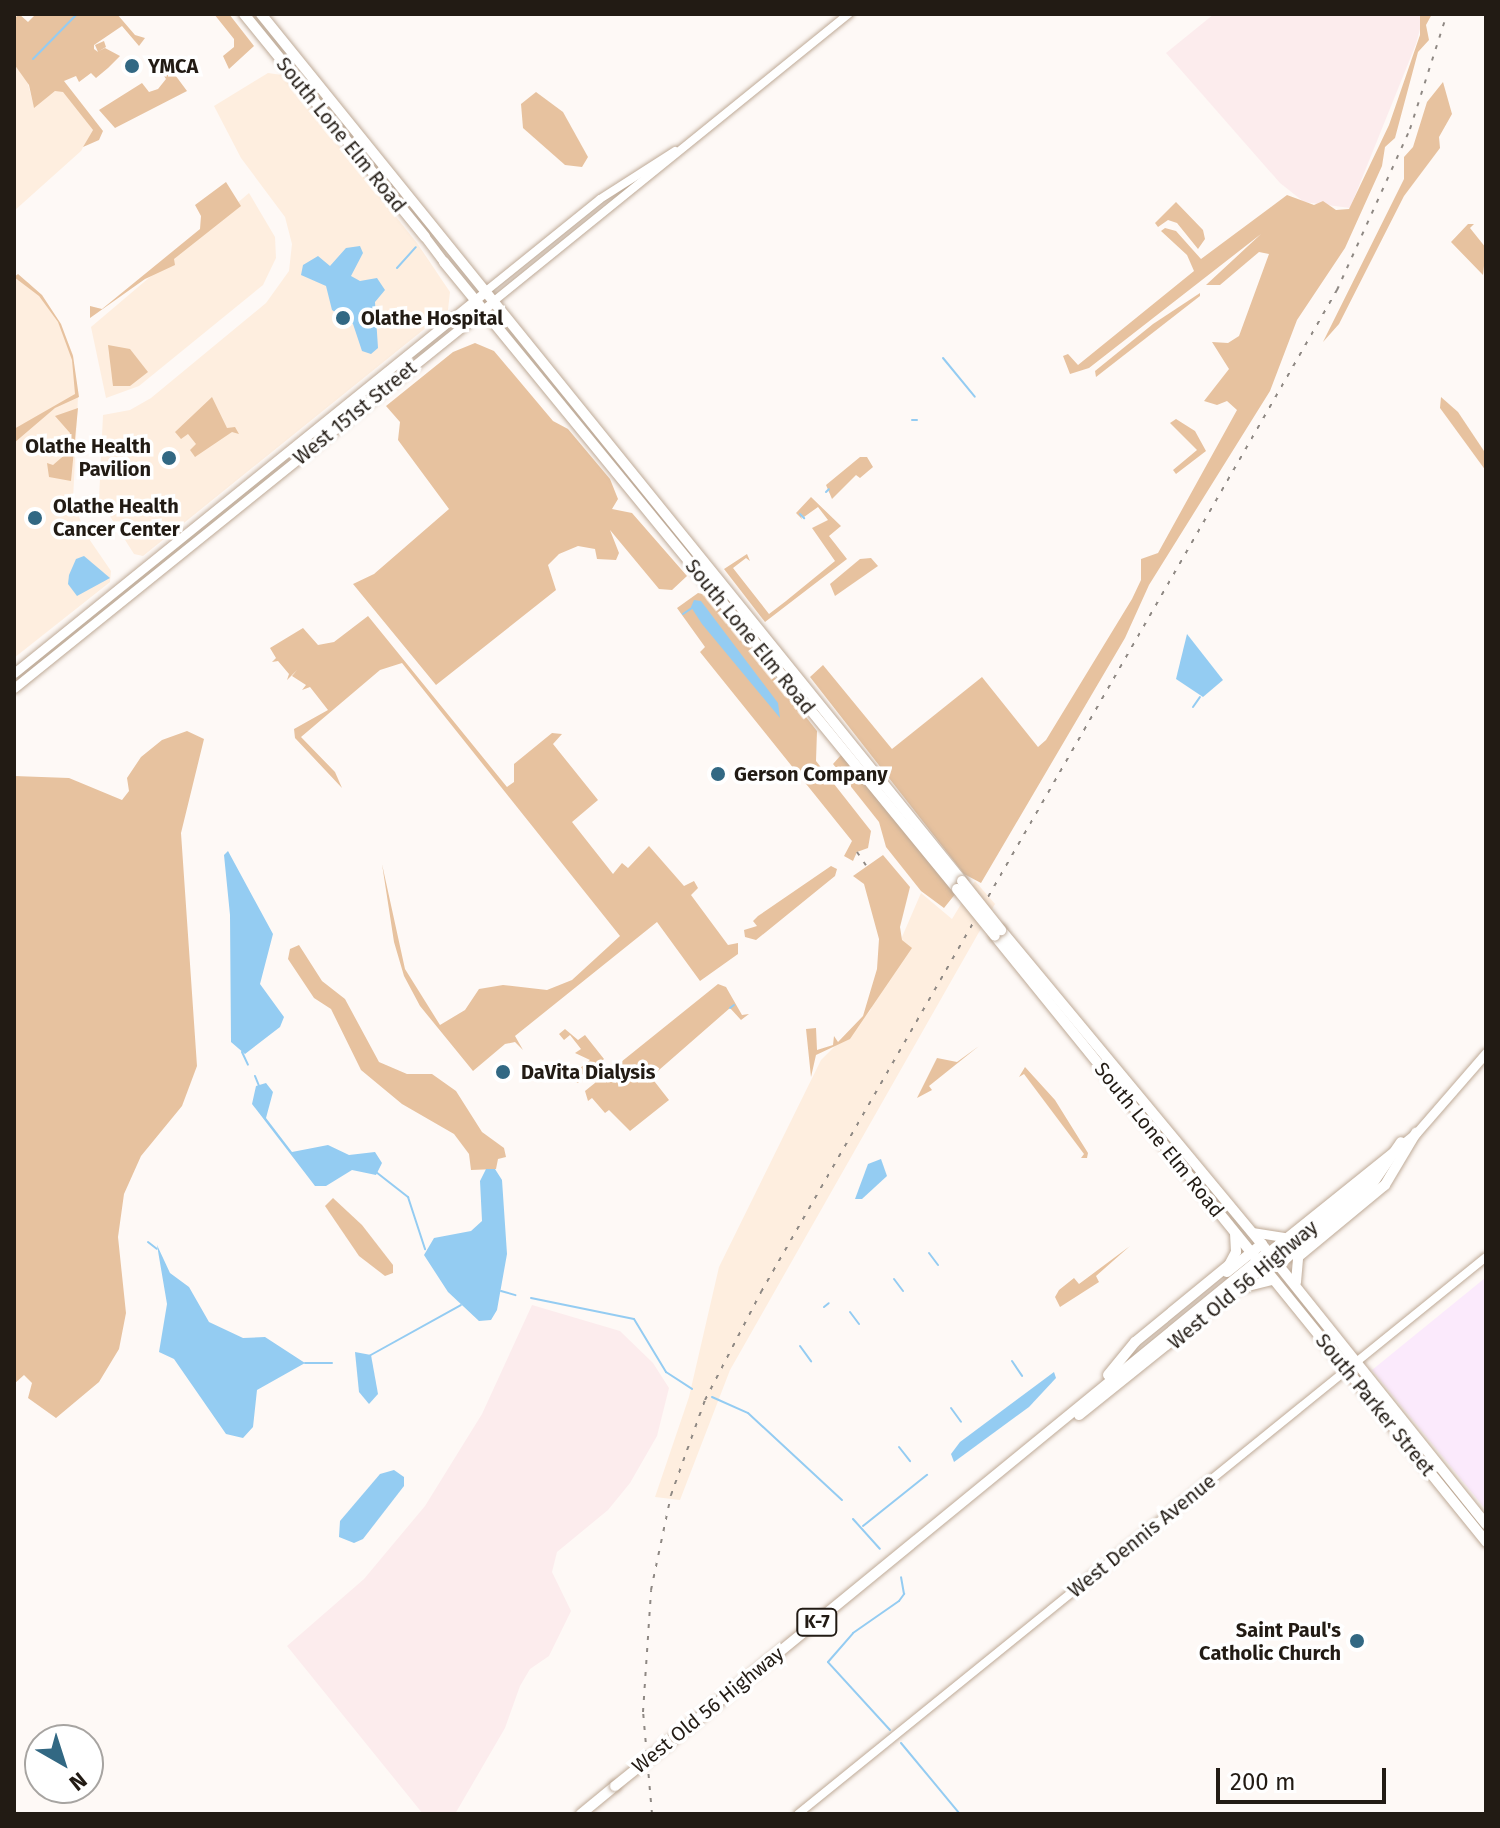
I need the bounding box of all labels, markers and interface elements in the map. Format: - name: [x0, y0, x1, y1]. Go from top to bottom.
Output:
- street label: South Lone Elm Road: [271, 53, 411, 217]
- place label: YMCA: [148, 54, 198, 78]
- marker: YMCA: [123, 57, 141, 75]
- place label: Olathe Hospital: [361, 306, 503, 330]
- marker: Olathe Hospital: [332, 307, 354, 329]
- street label: West 151st Street: [289, 356, 421, 470]
- place label: Olathe Health Pavilion: [25, 434, 151, 481]
- marker: Olathe Health Pavilion: [158, 447, 180, 469]
- place label: Olathe Health Cancer Center: [53, 494, 180, 541]
- marker: Olathe Health Cancer Center: [24, 507, 46, 529]
- street label: South Lone Elm Road: [680, 555, 820, 719]
- place label: Gerson Company: [734, 762, 887, 786]
- marker: Gerson Company: [709, 765, 727, 783]
- street label: South Lone Elm Road: [1089, 1058, 1229, 1222]
- place label: DaVita Dialysis: [521, 1060, 655, 1084]
- marker: DaVita Dialysis: [492, 1061, 514, 1083]
- street label: West Old 56 Highway: [1163, 1215, 1323, 1355]
- street label: South Parker Street: [1310, 1329, 1440, 1481]
- street label: West Dennis Avenue: [1063, 1469, 1221, 1603]
- road number: K-7: [795, 1608, 839, 1636]
- place label: Saint Paul's Catholic Church: [1199, 1618, 1341, 1665]
- marker: Saint Paul's Catholic Church: [1348, 1632, 1366, 1650]
- street label: West Old 56 Highway: [627, 1642, 789, 1778]
- north arrow: [24, 1724, 104, 1804]
- scale bar: [1220, 1752, 1390, 1802]
- text: N: [64, 1766, 92, 1797]
- text: 200 m: [1230, 1768, 1296, 1796]

